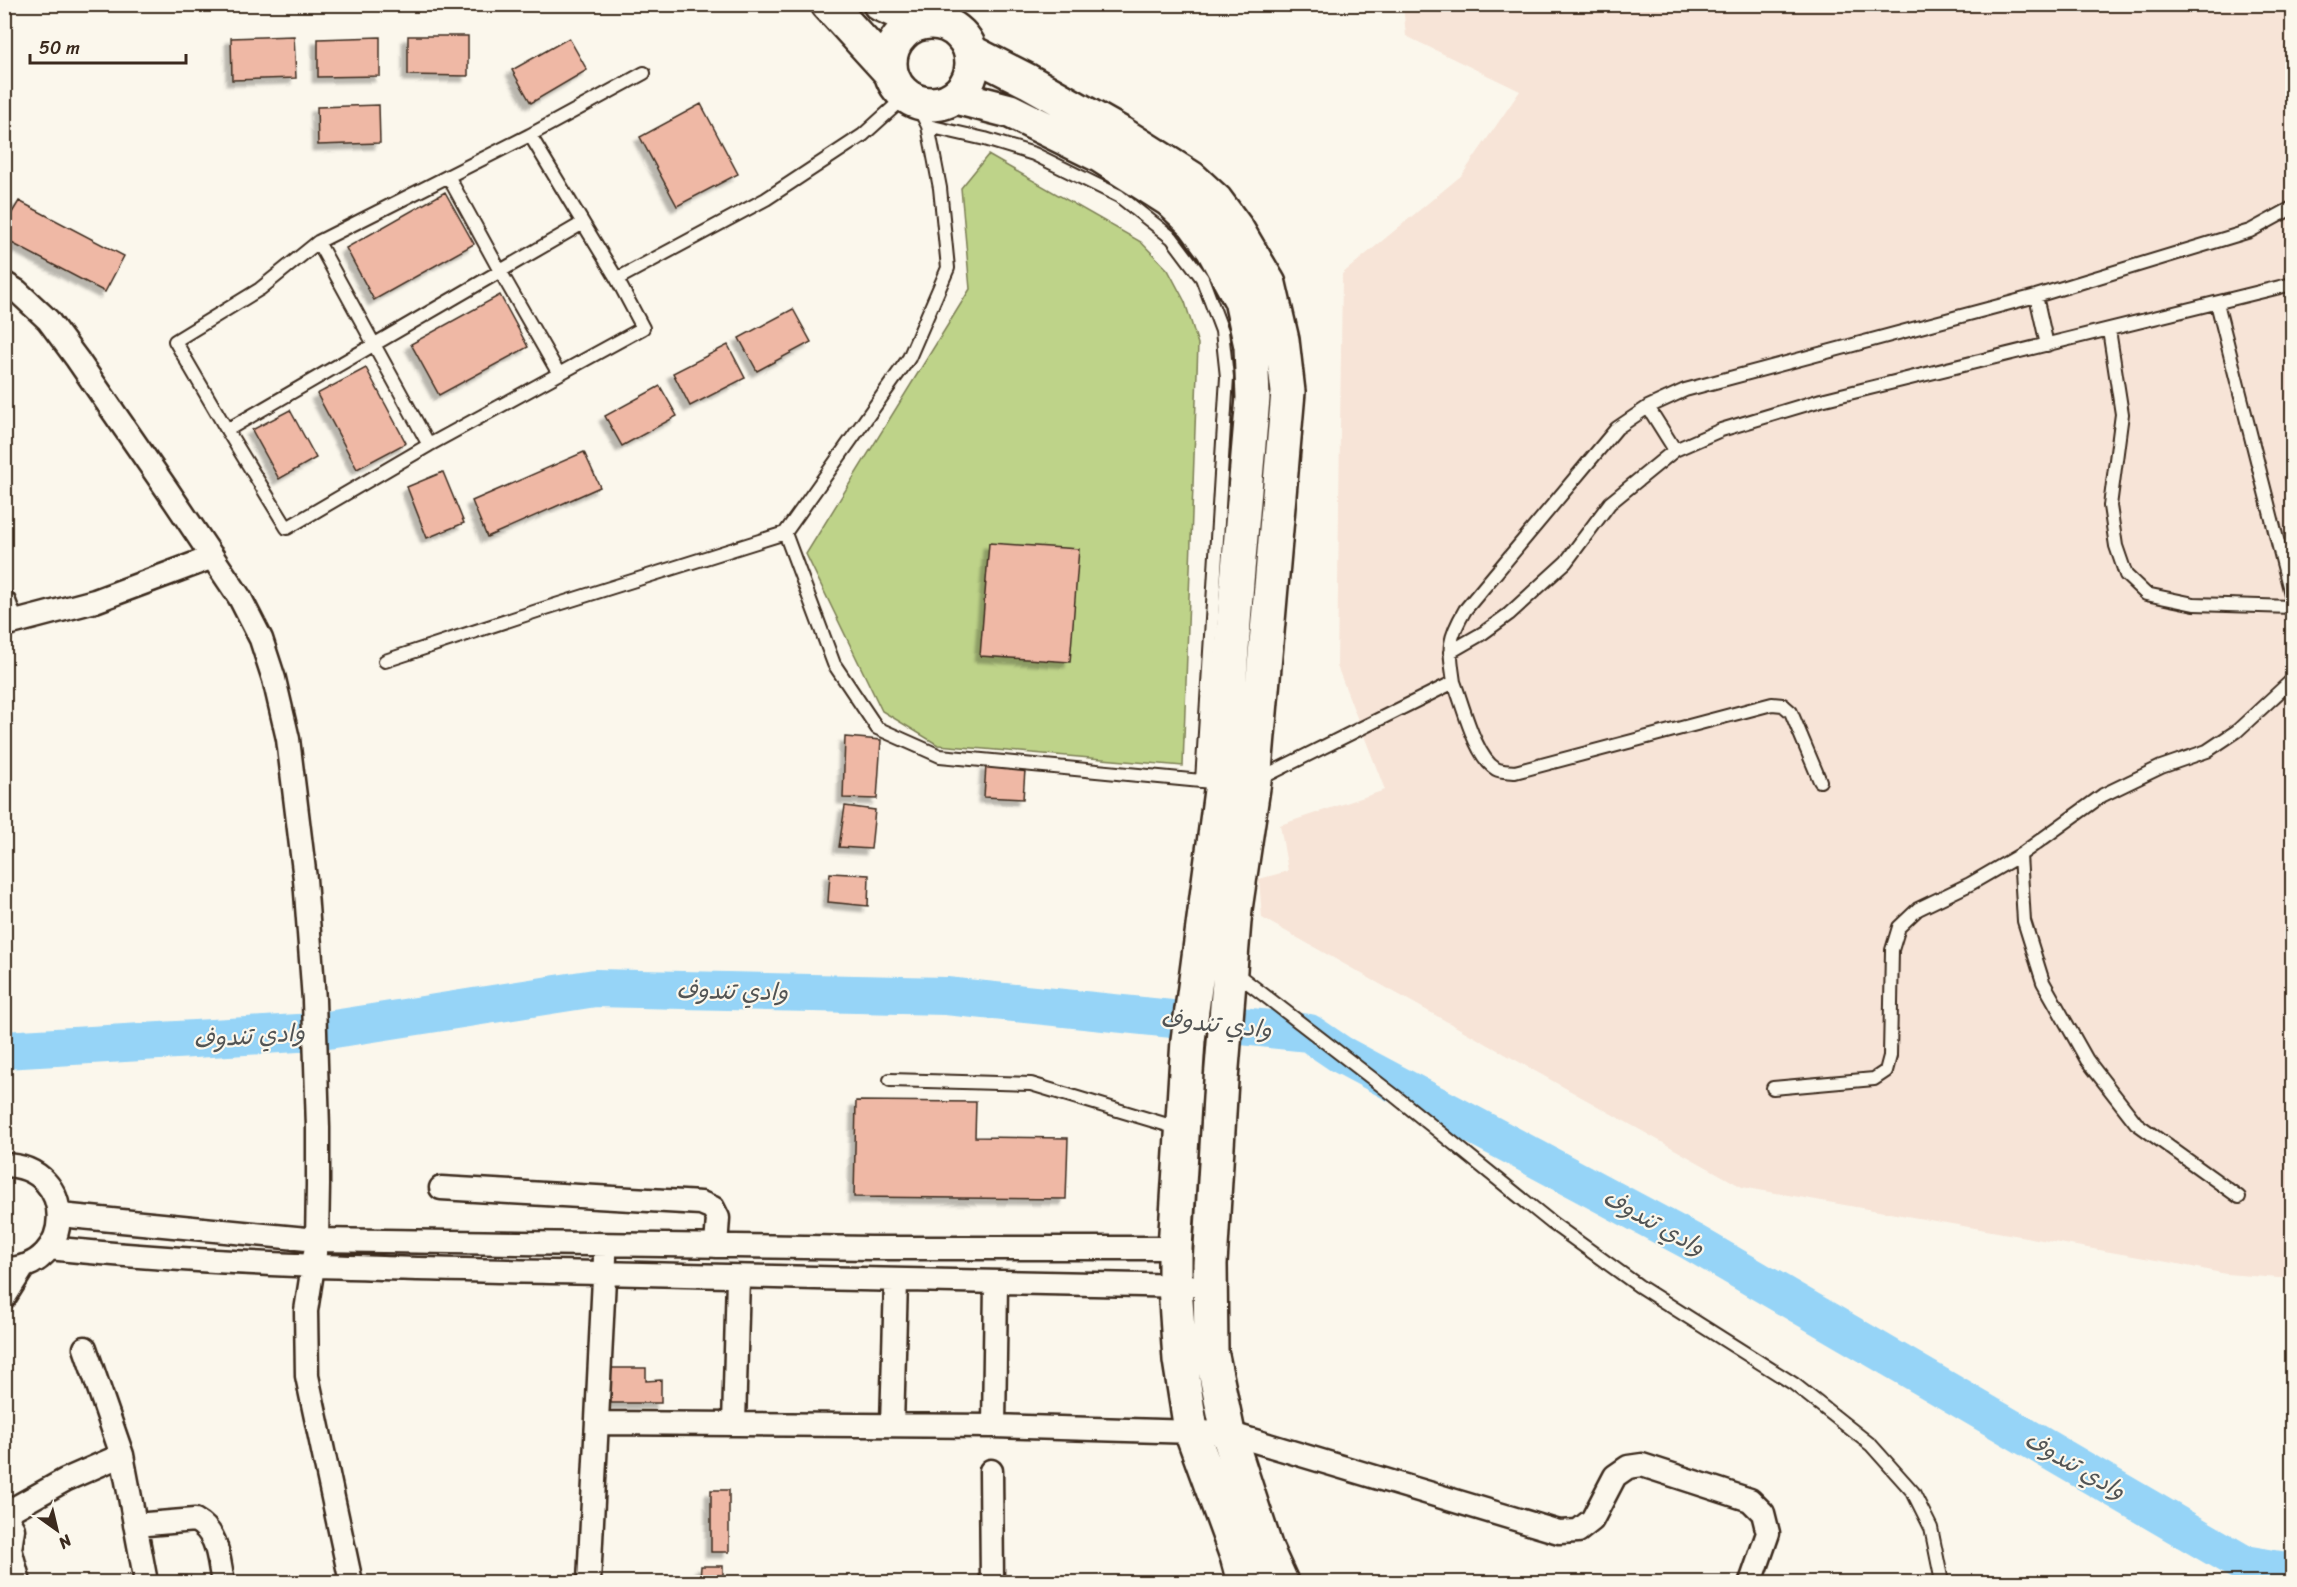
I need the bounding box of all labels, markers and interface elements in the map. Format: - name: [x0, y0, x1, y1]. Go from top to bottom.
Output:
- scale bar: [30, 27, 186, 65]
- text: 50 m: [39, 32, 80, 64]
- water label: وادي تندوف: [676, 969, 788, 1013]
- water label: وادي تندوف: [1158, 997, 1274, 1051]
- water label: وادي تندوف: [192, 1011, 306, 1061]
- water label: وادي تندوف: [1595, 1177, 1713, 1267]
- water label: وادي تندوف: [2016, 1419, 2134, 1511]
- north arrow: [27, 1500, 87, 1560]
- text: N: [52, 1526, 79, 1558]

